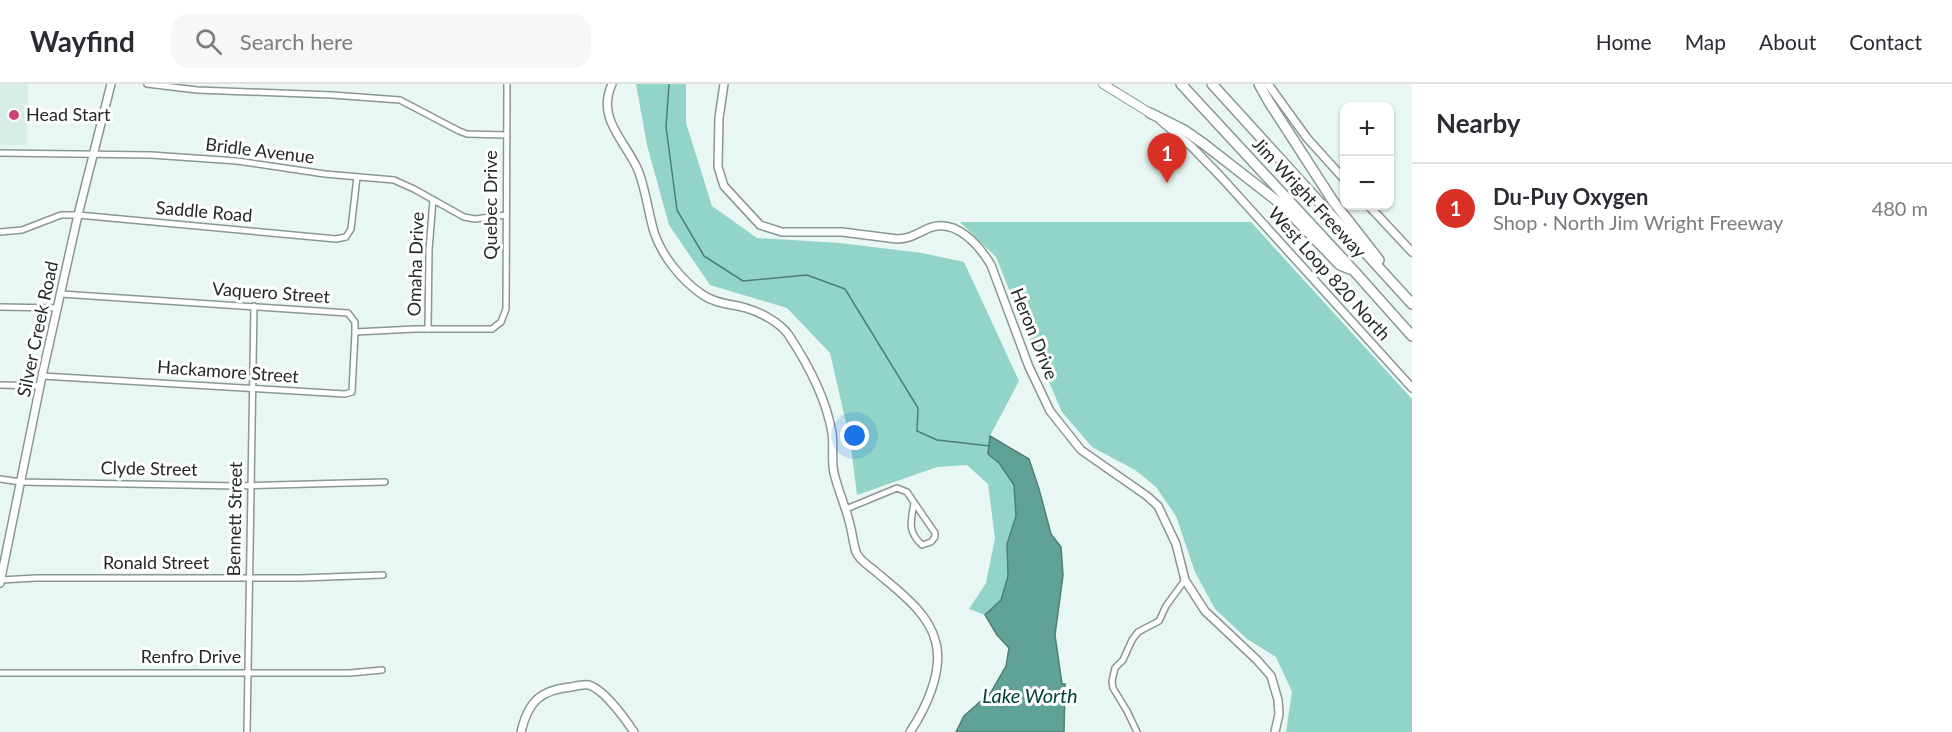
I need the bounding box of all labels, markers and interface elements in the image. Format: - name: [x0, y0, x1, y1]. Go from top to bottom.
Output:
- search box: [171, 14, 591, 68]
- text: Wayfind: [30, 24, 135, 58]
- icon: search: [192, 25, 225, 58]
- text: Search here: [240, 28, 353, 55]
- text: Home: [1596, 29, 1652, 54]
- text: Map: [1685, 29, 1726, 54]
- text: About: [1759, 29, 1816, 54]
- text: Contact: [1849, 29, 1922, 54]
- map controls: [1340, 102, 1394, 210]
- button: +: [1340, 102, 1394, 156]
- place label: Head Start: [26, 103, 111, 125]
- text: Nearby: [1436, 107, 1521, 139]
- marker: Head Start: [7, 108, 21, 122]
- street label: Bridle Avenue: [204, 132, 316, 168]
- street label: Jim Wright Freeway: [1248, 133, 1372, 263]
- pin: 1: [1148, 134, 1186, 183]
- street label: Quebec Drive: [479, 150, 501, 260]
- button: −: [1340, 156, 1394, 210]
- text: Du-Puy Oxygen: [1493, 183, 1648, 210]
- street label: Saddle Road: [155, 196, 253, 226]
- text: 1: [1450, 196, 1461, 220]
- text: 480 m: [1872, 196, 1928, 220]
- street label: West Loop 820 North: [1264, 202, 1396, 345]
- text: Shop · North Jim Wright Freeway: [1493, 210, 1783, 234]
- street label: Omaha Drive: [402, 211, 428, 317]
- street label: Silver Creek Road: [12, 259, 62, 399]
- street label: Vaquero Street: [212, 277, 331, 307]
- street label: Heron Drive: [1007, 285, 1063, 383]
- street label: Hackamore Street: [157, 355, 300, 387]
- your location: [840, 421, 869, 450]
- street label: Clyde Street: [100, 456, 198, 480]
- street label: Bennett Street: [222, 461, 246, 577]
- street label: Ronald Street: [103, 551, 210, 573]
- street label: Renfro Drive: [141, 645, 241, 667]
- water label: Lake Worth: [982, 683, 1078, 707]

